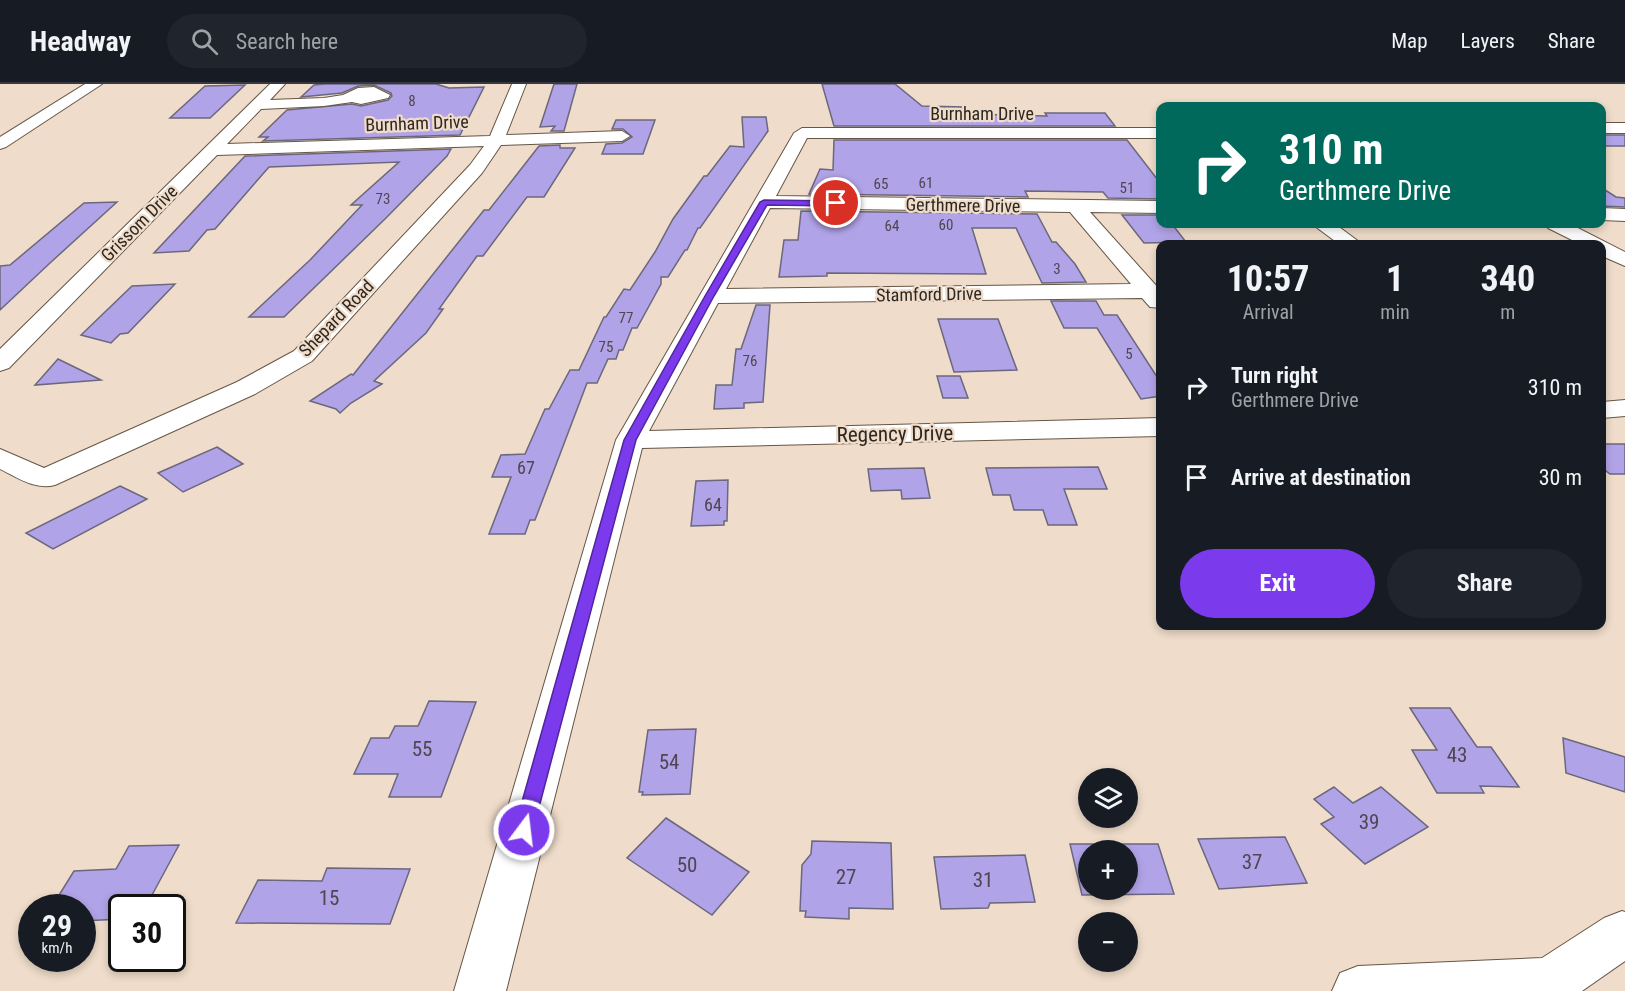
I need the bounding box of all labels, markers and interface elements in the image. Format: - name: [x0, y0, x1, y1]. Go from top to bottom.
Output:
- search box: [167, 14, 587, 68]
- text: Headway: [30, 25, 131, 58]
- icon: search: [188, 25, 221, 58]
- text: Search here: [236, 29, 338, 54]
- text: Map: [1391, 29, 1428, 53]
- text: Layers: [1461, 29, 1515, 53]
- text: Share: [1548, 29, 1595, 53]
- house number: 8: [408, 92, 416, 110]
- street label: Burnham Drive: [930, 103, 1034, 124]
- street label: Burnham Drive: [365, 111, 469, 135]
- text: 310 m: [1279, 125, 1384, 174]
- icon: right: [1180, 126, 1258, 204]
- house number: 61: [919, 174, 933, 192]
- house number: 65: [874, 175, 888, 193]
- text: Gerthmere Drive: [1279, 175, 1451, 207]
- pin: [810, 177, 861, 228]
- house number: 51: [1120, 179, 1134, 197]
- street label: Grissom Drive: [96, 180, 182, 266]
- icon: arrive: [819, 186, 852, 219]
- house number: 73: [376, 190, 390, 208]
- street label: Gerthmere Drive: [905, 193, 1021, 217]
- house number: 60: [939, 216, 953, 234]
- house number: 64: [885, 217, 899, 235]
- text: 10:57: [1227, 258, 1309, 300]
- text: 1: [1386, 258, 1404, 300]
- text: 340: [1481, 258, 1535, 300]
- house number: 3: [1053, 260, 1061, 278]
- street label: Shepard Road: [294, 275, 378, 361]
- street label: Stamford Drive: [876, 283, 982, 305]
- text: Arrival: [1243, 300, 1294, 324]
- text: min: [1380, 300, 1410, 324]
- text: m: [1500, 300, 1515, 324]
- house number: 77: [619, 309, 633, 327]
- house number: 75: [599, 338, 613, 356]
- house number: 5: [1125, 345, 1133, 363]
- house number: 76: [743, 352, 757, 370]
- text: Turn right: [1231, 363, 1318, 388]
- icon: right: [1180, 371, 1213, 404]
- text: 310 m: [1528, 375, 1582, 400]
- text: Gerthmere Drive: [1231, 388, 1359, 412]
- street label: Regency Drive: [837, 421, 954, 447]
- house number: 67: [517, 457, 535, 478]
- icon: arrive: [1180, 461, 1213, 494]
- text: Arrive at destination: [1231, 465, 1411, 490]
- text: 30 m: [1539, 465, 1582, 490]
- house number: 64: [704, 494, 722, 515]
- button: Exit: [1180, 549, 1375, 618]
- button: Share: [1387, 549, 1582, 618]
- house number: 55: [412, 737, 432, 761]
- house number: 43: [1447, 743, 1467, 767]
- house number: 54: [659, 750, 679, 774]
- map controls: [1078, 768, 1138, 972]
- button: layers: [1078, 768, 1138, 828]
- position arrow: [492, 798, 556, 862]
- house number: 39: [1359, 810, 1379, 834]
- button: +: [1078, 840, 1138, 900]
- house number: 37: [1242, 850, 1262, 874]
- house number: 50: [677, 853, 697, 877]
- house number: 27: [836, 865, 856, 889]
- house number: 31: [973, 868, 993, 892]
- house number: 15: [319, 886, 339, 910]
- speed limit sign: 30: [108, 894, 186, 972]
- text: 29: [42, 908, 72, 943]
- button: −: [1078, 912, 1138, 972]
- text: km/h: [42, 939, 72, 957]

